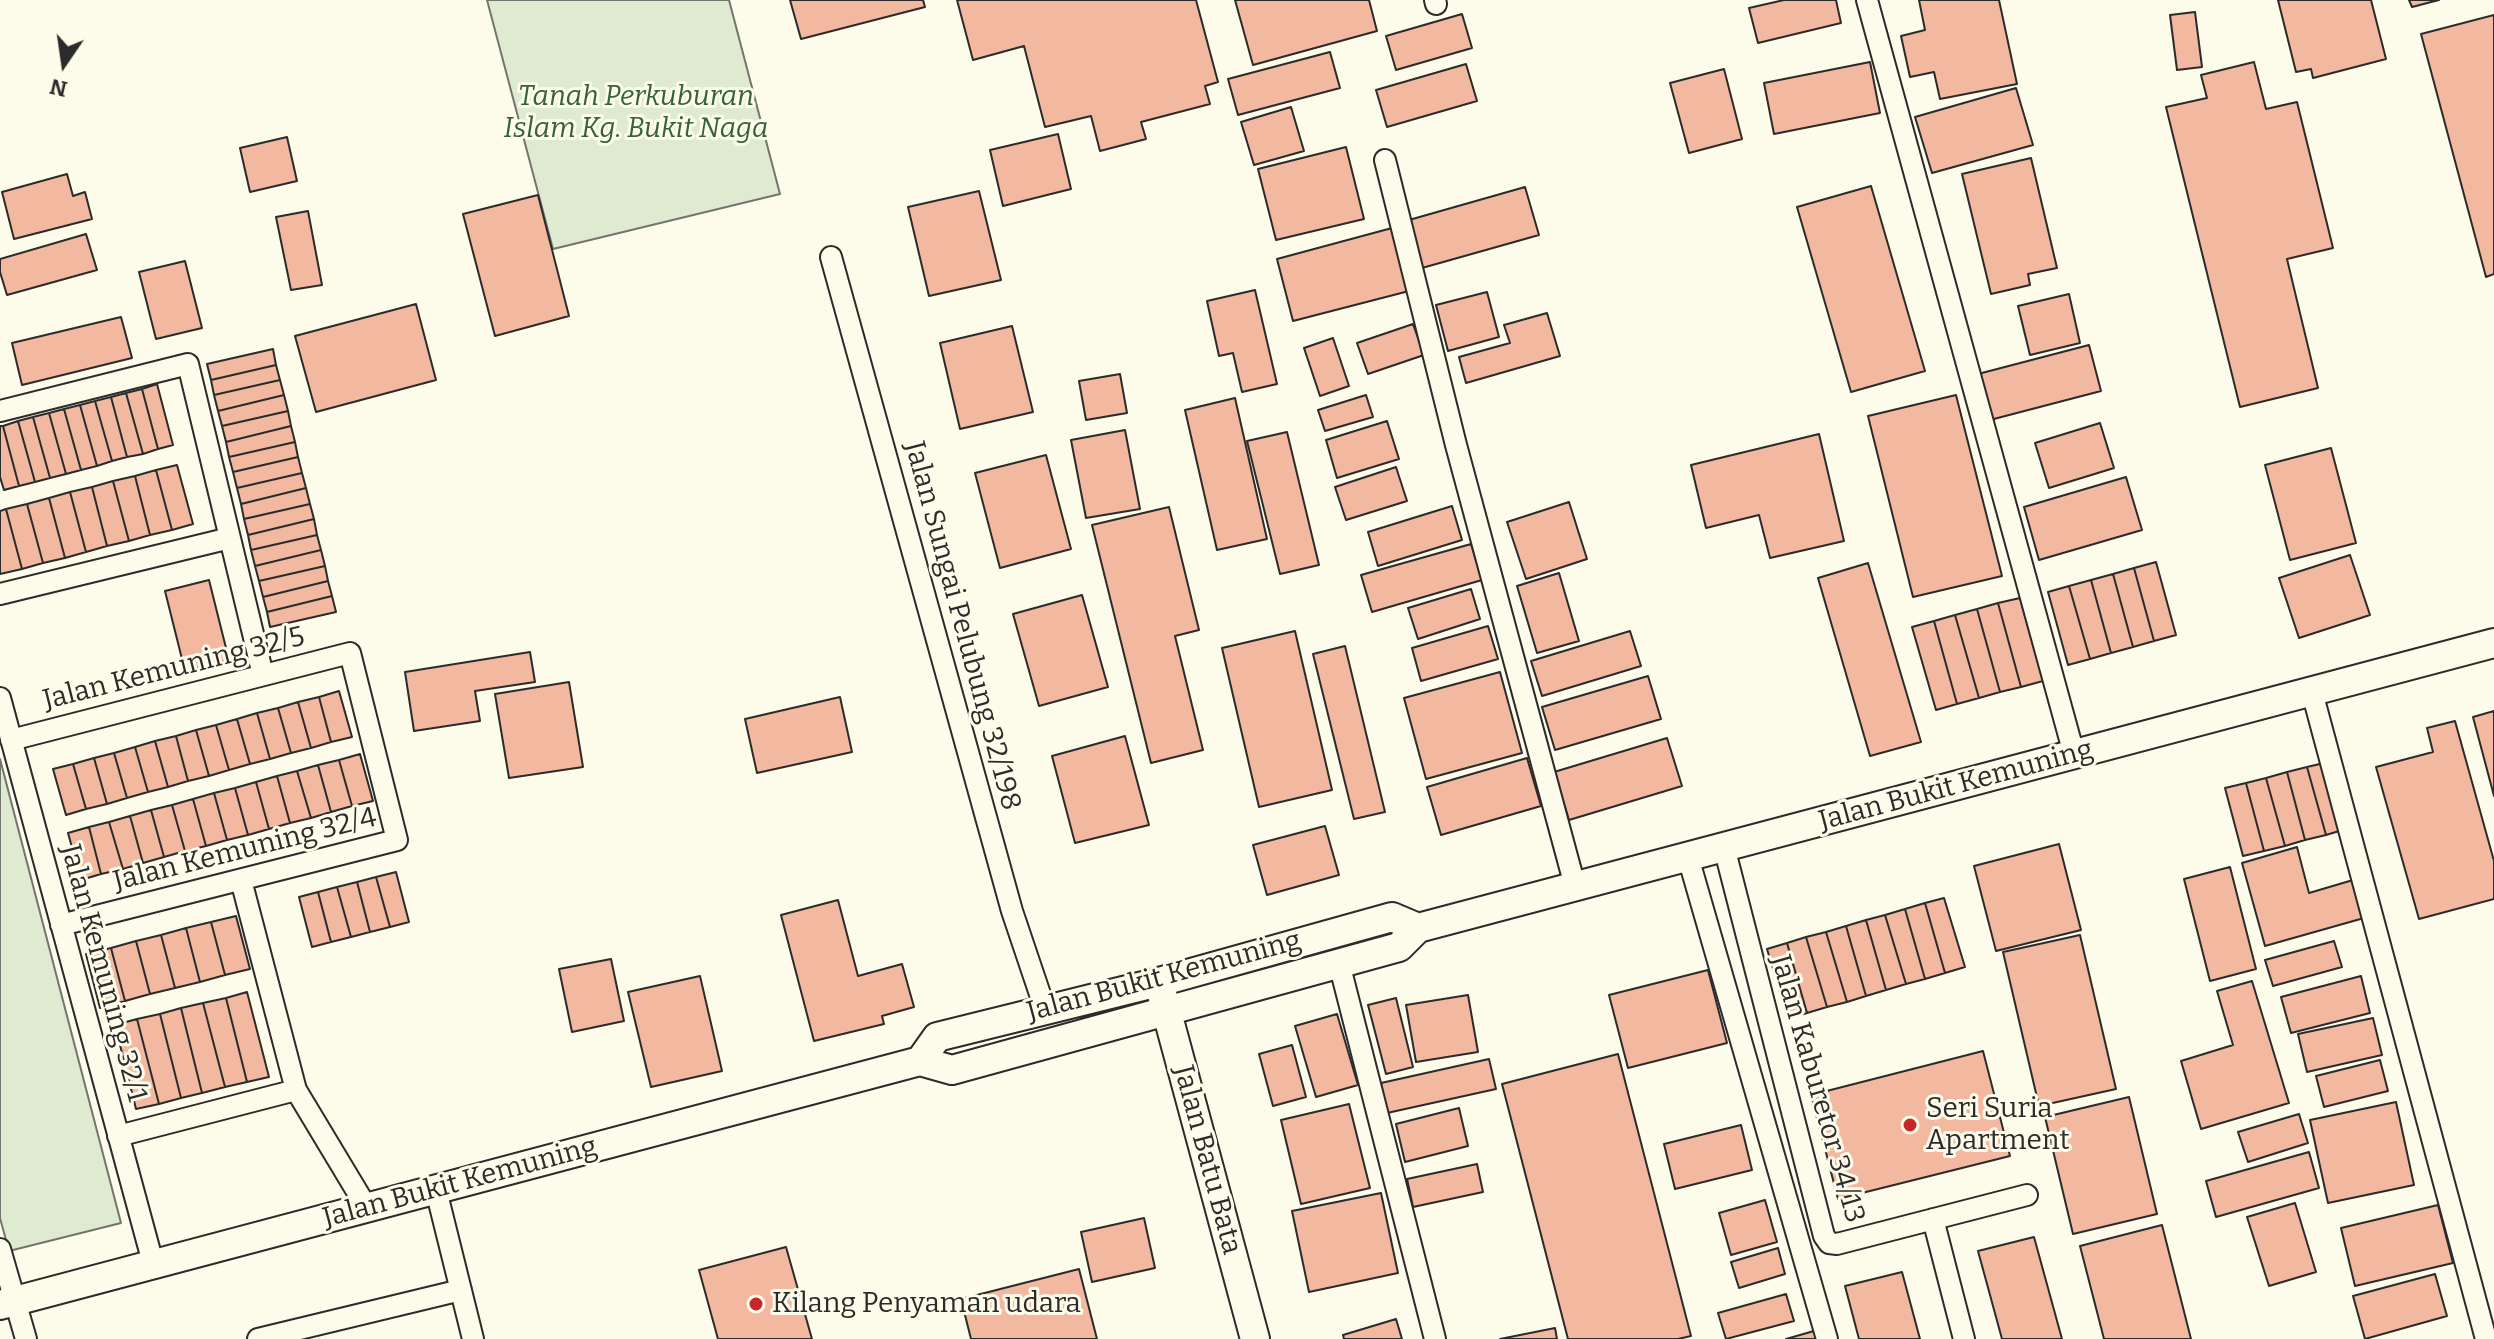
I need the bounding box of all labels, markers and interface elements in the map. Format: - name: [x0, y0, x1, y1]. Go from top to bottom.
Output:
- north arrow: [24, 24, 104, 104]
- text: N: [47, 73, 70, 103]
- park label: Tanah Perkuburan Islam Kg. Bukit Naga: [504, 80, 768, 146]
- street label: Jalan Sungai Pelubung 32/198: [897, 438, 1027, 814]
- street label: Jalan Kemuning 32/5: [40, 620, 308, 718]
- street label: Jalan Bukit Kemuning: [1815, 733, 2097, 839]
- street label: Jalan Kemuning 32/4: [110, 801, 380, 899]
- street label: Jalan Kemuning 32/1: [53, 841, 153, 1105]
- street label: Jalan Bukit Kemuning: [1023, 924, 1305, 1030]
- street label: Jalan Kaburetor 34/13: [1763, 951, 1871, 1227]
- street label: Jalan Batu Bata: [1166, 1062, 1248, 1258]
- place label: Seri Suria Apartment: [1926, 1092, 2070, 1158]
- marker: Seri Suria Apartment: [1901, 1116, 1919, 1134]
- street label: Jalan Bukit Kemuning: [319, 1130, 601, 1236]
- place label: Kilang Penyaman udara: [772, 1287, 1081, 1321]
- marker: Kilang Penyaman udara: [747, 1295, 765, 1313]

